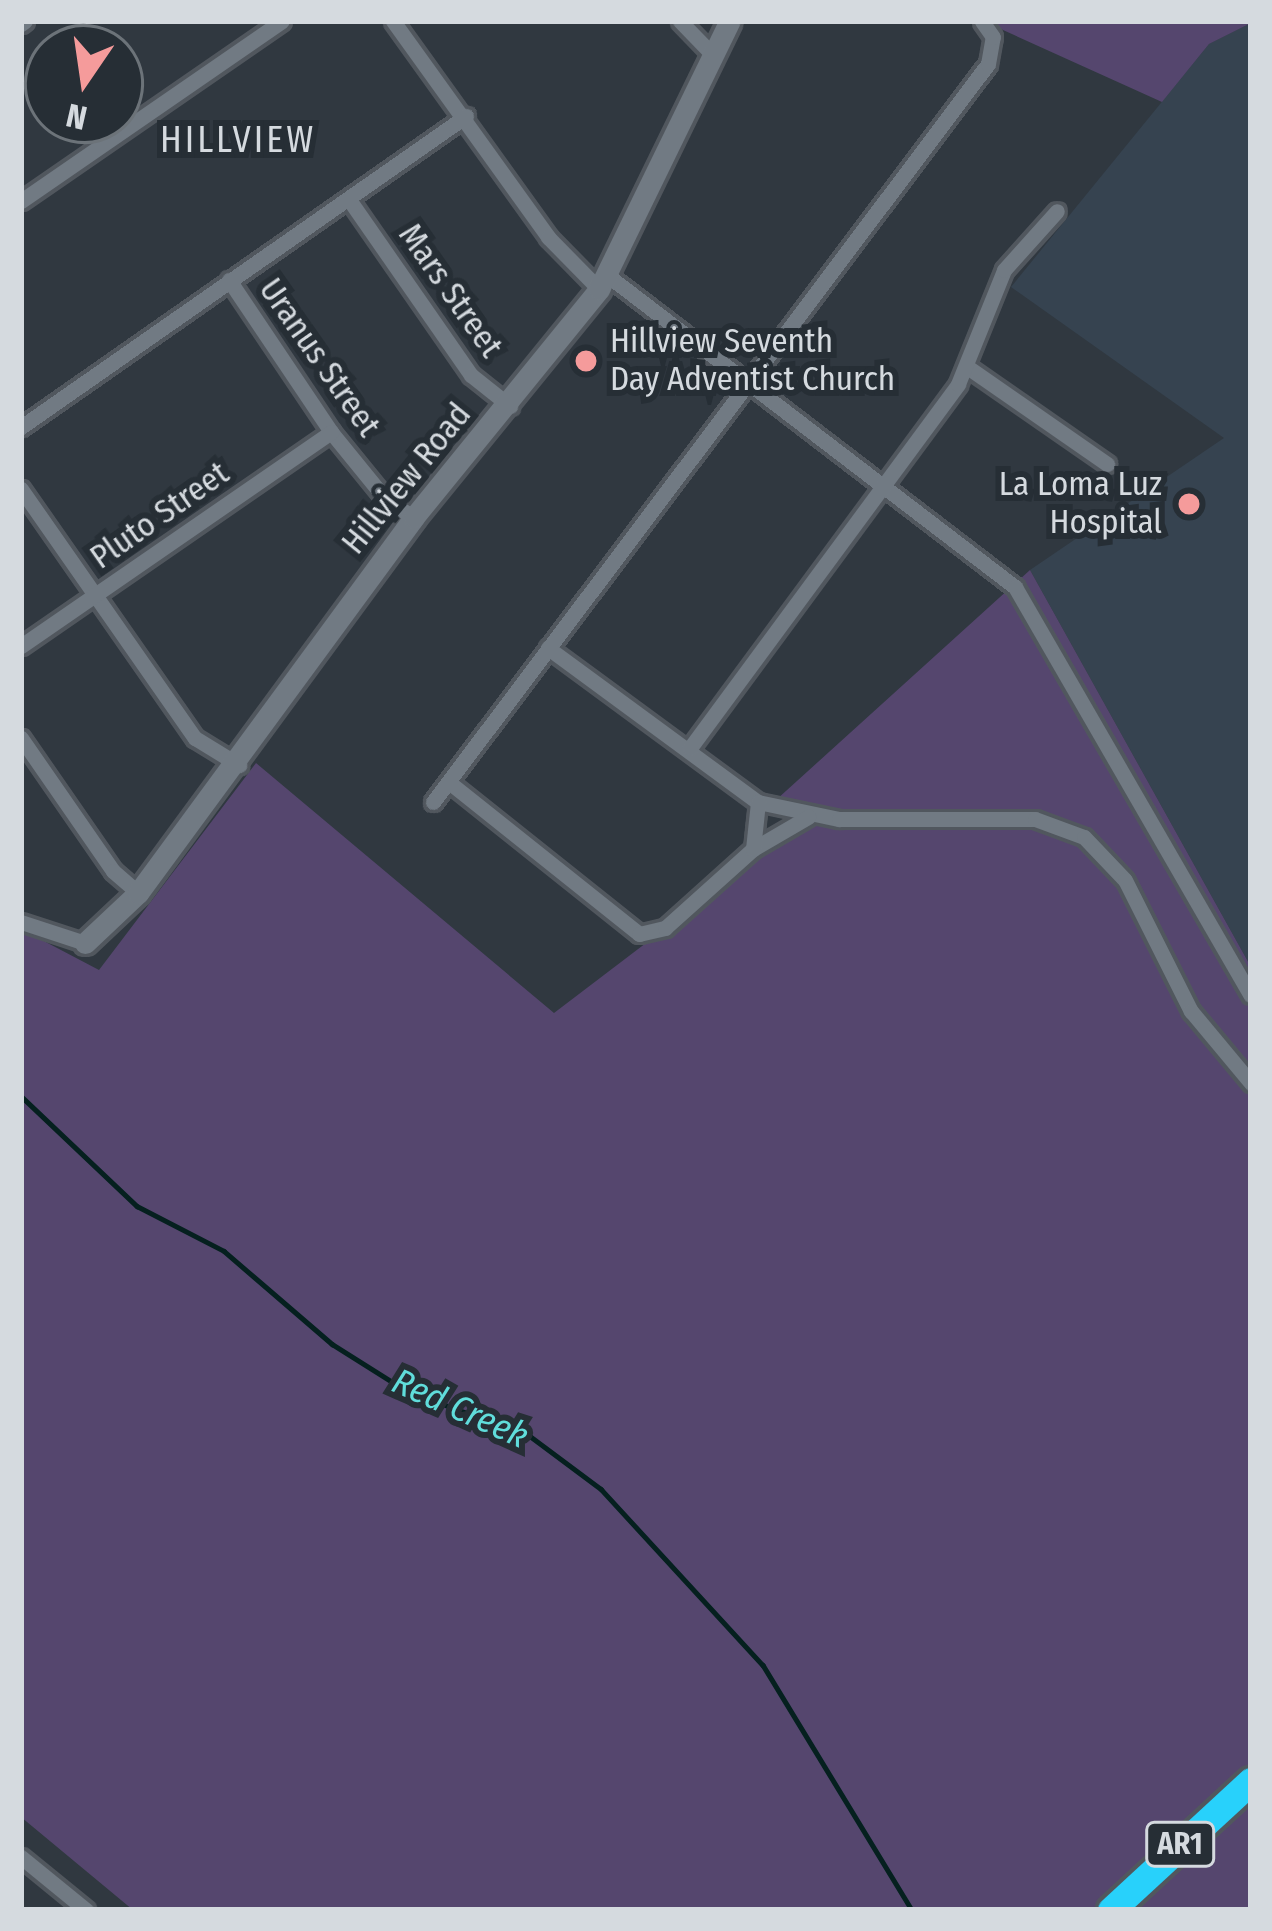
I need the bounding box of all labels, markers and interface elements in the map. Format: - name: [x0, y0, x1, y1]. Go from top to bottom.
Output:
- north arrow: [24, 24, 144, 144]
- text: N: [62, 94, 91, 138]
- district label: HILLVIEW: [160, 119, 316, 163]
- street label: Mars Street: [390, 217, 510, 365]
- street label: Uranus Street: [250, 271, 388, 445]
- place label: Hillview Seventh Day Adventist Church: [610, 322, 895, 400]
- marker: Hillview Seventh Day Adventist Church: [573, 348, 599, 374]
- street label: Hillview Road: [334, 396, 480, 562]
- street label: Pluto Street: [83, 454, 237, 578]
- place label: La Loma Luz Hospital: [999, 465, 1162, 543]
- marker: La Loma Luz Hospital: [1173, 488, 1205, 520]
- water label: Red Creek: [385, 1360, 535, 1458]
- road number: AR1: [1144, 1820, 1216, 1868]

